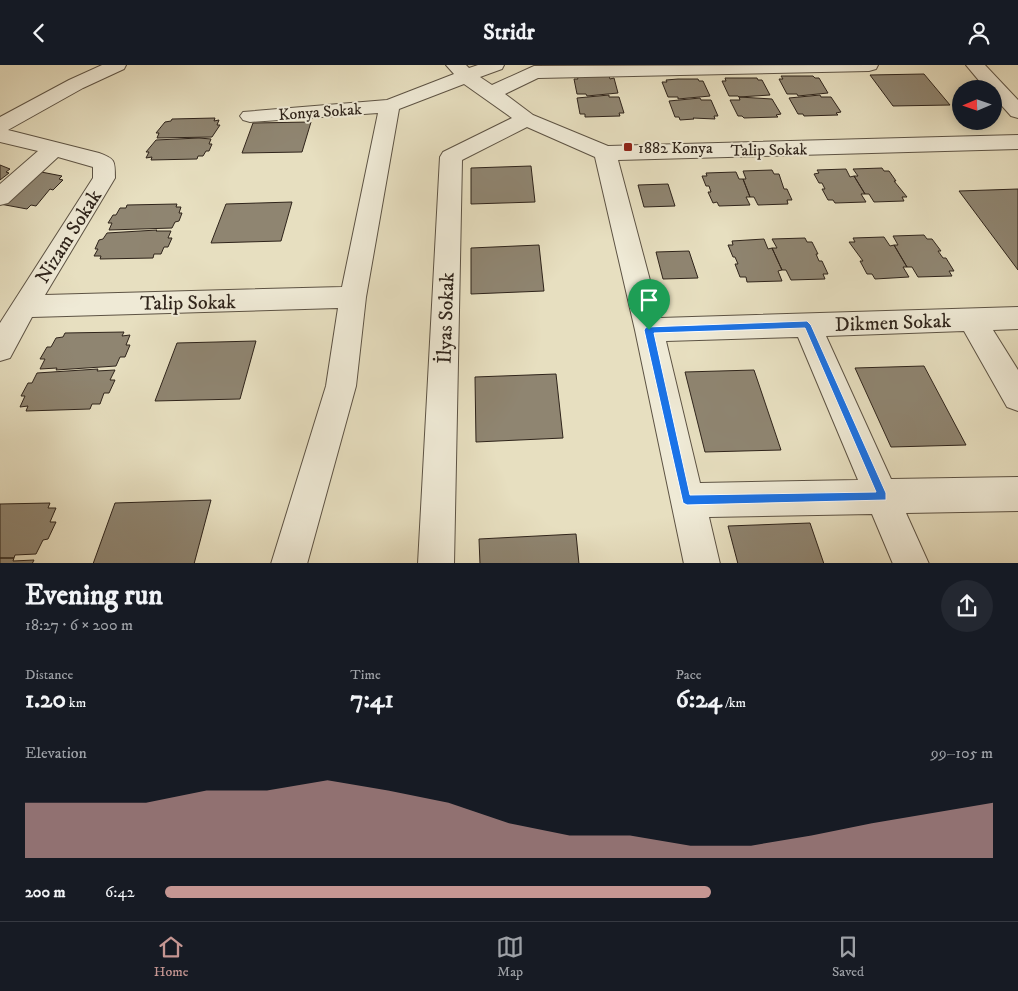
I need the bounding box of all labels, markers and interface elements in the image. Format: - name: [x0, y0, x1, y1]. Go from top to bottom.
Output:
- icon: back: [25, 19, 53, 47]
- text: Stridr: [483, 19, 535, 46]
- icon: person: [965, 19, 993, 47]
- north arrow: [952, 80, 1002, 130]
- map controls: [952, 80, 1002, 130]
- street label: Konya Sokak: [278, 99, 363, 125]
- place label: 1882 Konya: [638, 138, 713, 158]
- street label: Talip Sokak: [731, 139, 808, 161]
- marker: 1882 Konya: [622, 141, 634, 153]
- street label: Nizam Sokak: [31, 185, 108, 288]
- street label: İlyas Sokak: [432, 272, 461, 364]
- pin: [628, 279, 670, 330]
- icon: arrive: [635, 286, 663, 314]
- street label: Talip Sokak: [140, 290, 236, 317]
- street label: Dikmen Sokak: [834, 309, 952, 338]
- text: Evening run: [25, 578, 163, 613]
- button: share: [941, 580, 993, 632]
- text: 18:27 · 6 × 200 m: [25, 615, 133, 635]
- text: Distance: [25, 666, 73, 684]
- text: Time: [350, 666, 381, 684]
- text: Pace: [676, 666, 702, 684]
- text: 1.20: [25, 684, 66, 715]
- text: 7:41: [350, 684, 394, 715]
- text: 6:24: [676, 684, 722, 715]
- text: km: [66, 694, 86, 712]
- text: /km: [722, 694, 746, 712]
- text: Elevation: [25, 743, 87, 763]
- text: 99–105 m: [931, 743, 993, 763]
- text: 200 m: [25, 882, 66, 902]
- text: 6:42: [105, 882, 135, 902]
- tab: Home: [154, 933, 188, 981]
- tab: Map: [496, 933, 524, 981]
- tab: Saved: [832, 933, 864, 981]

